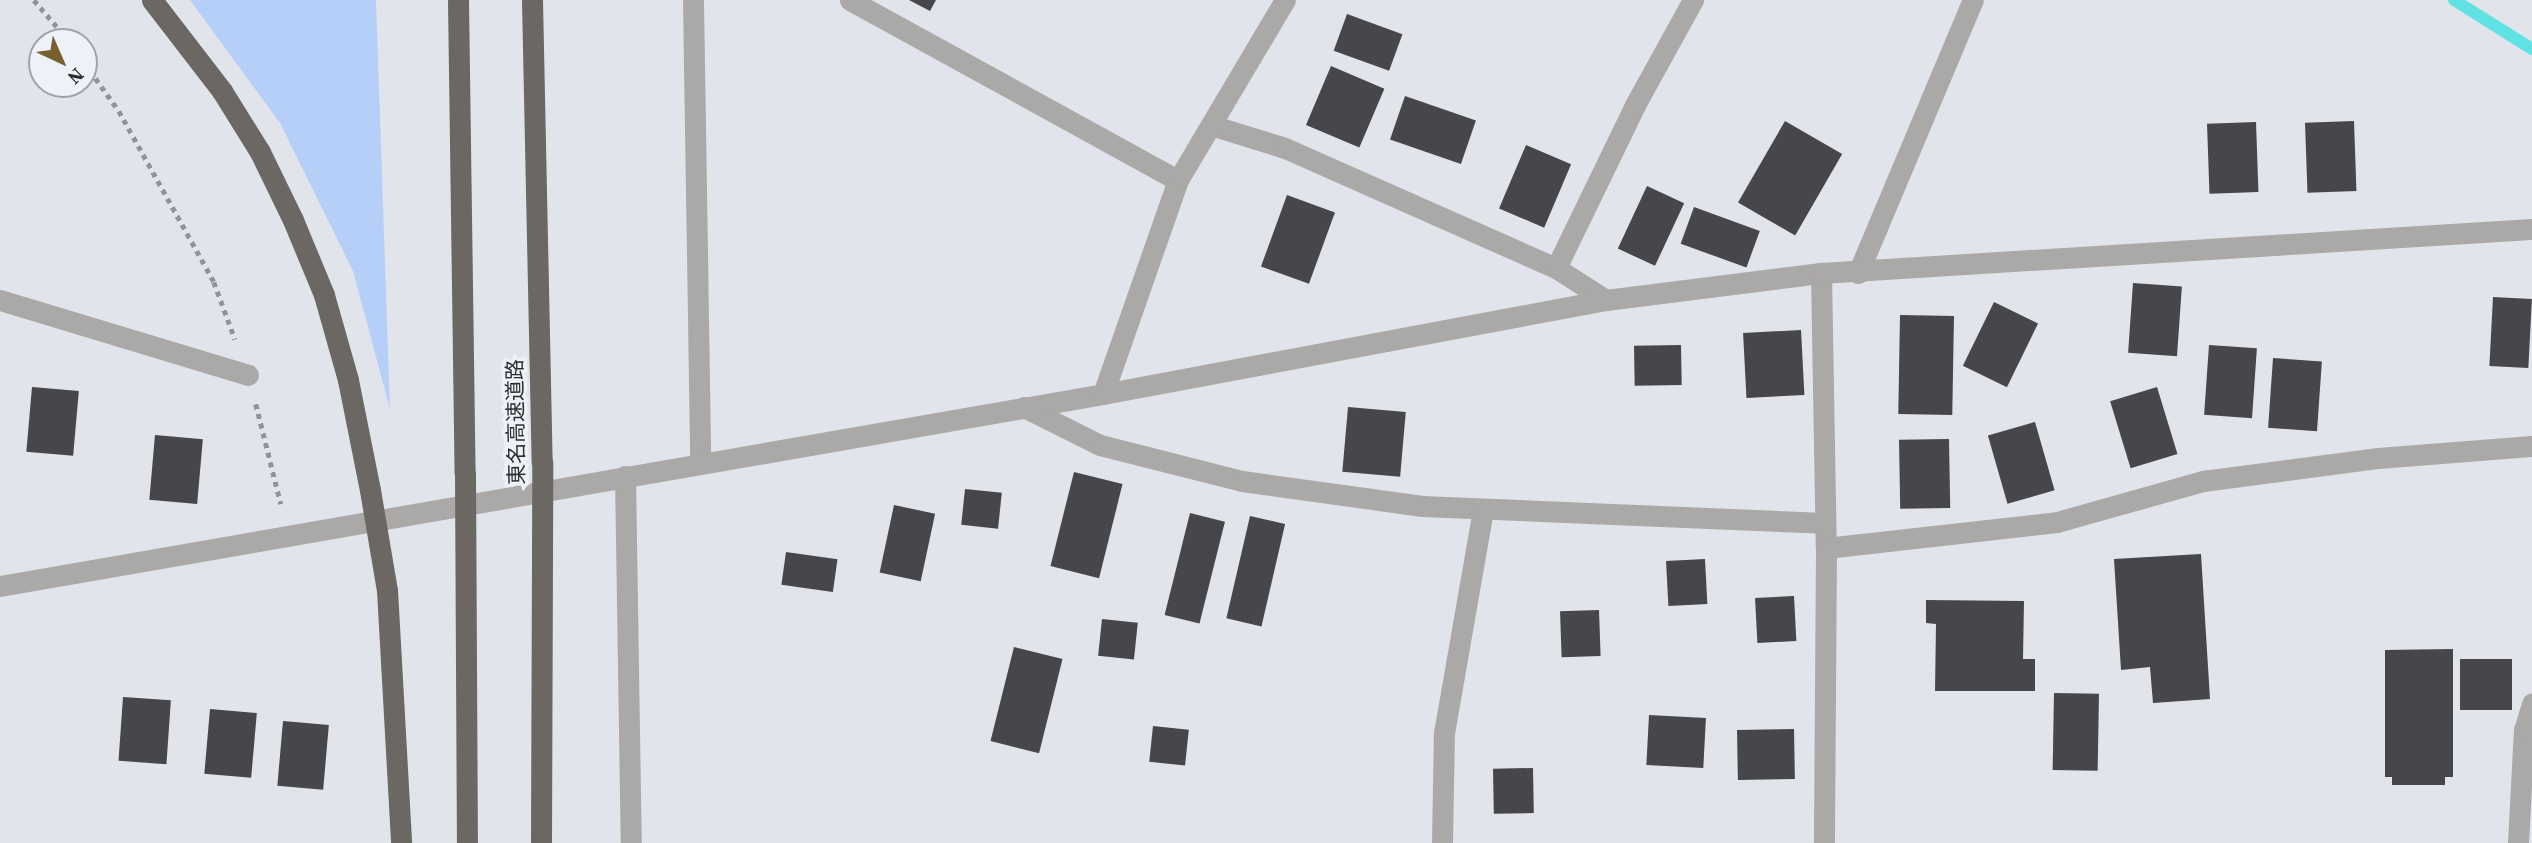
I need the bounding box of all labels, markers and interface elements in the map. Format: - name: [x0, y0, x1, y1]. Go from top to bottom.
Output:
- north arrow: [28, 28, 98, 98]
- text: N: [62, 63, 90, 91]
- street label: 東名高速道路: [502, 359, 530, 485]

